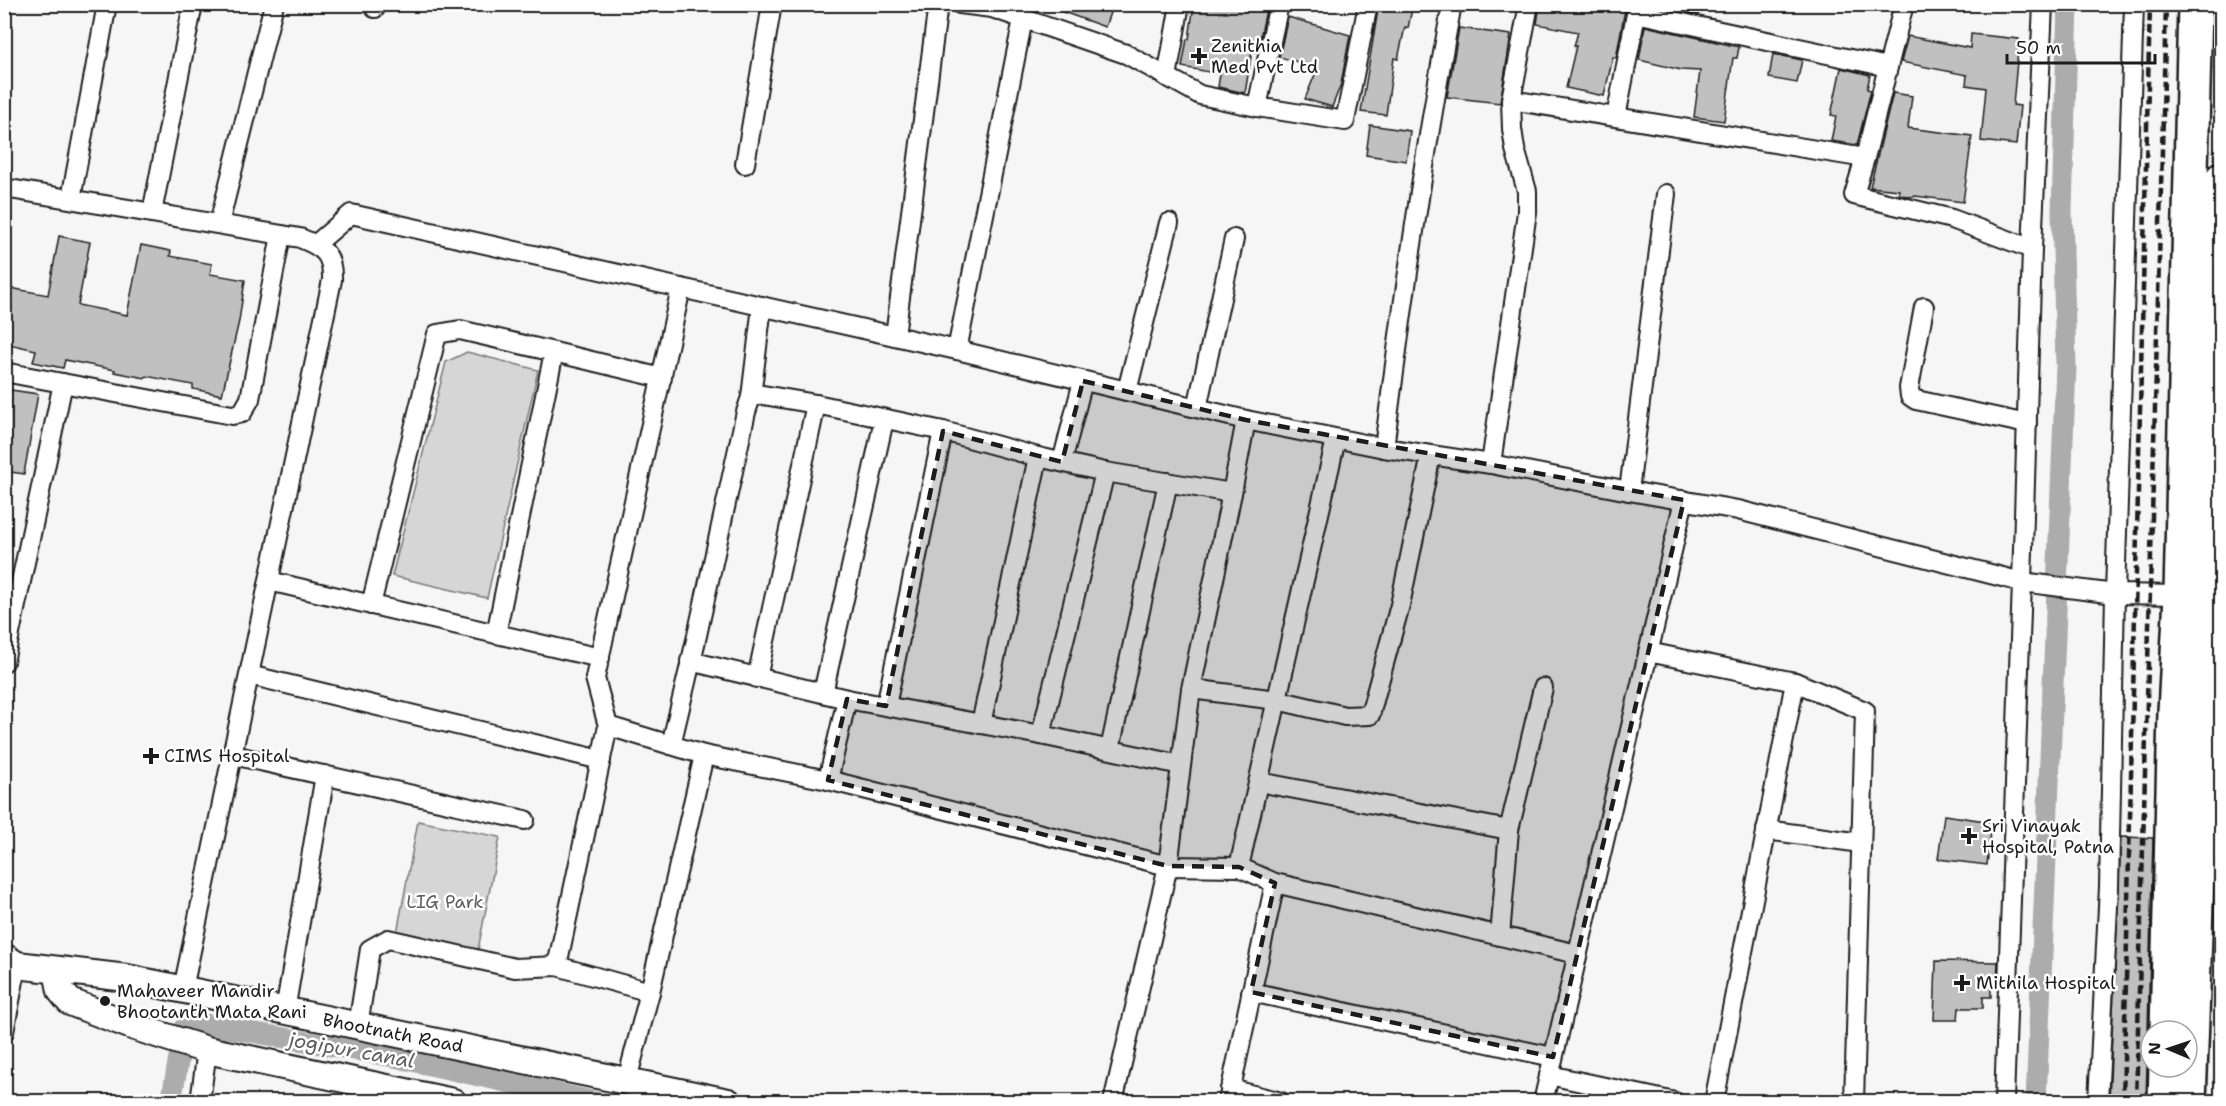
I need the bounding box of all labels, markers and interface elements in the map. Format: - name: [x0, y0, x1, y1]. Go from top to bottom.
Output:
- scale bar: [2007, 27, 2156, 65]
- place label: Zenithia Med Pvt Ltd: [1211, 34, 1318, 79]
- text: 50 m: [2016, 36, 2061, 60]
- marker: Zenithia Med Pvt Ltd: [1192, 49, 1206, 63]
- place label: CIMS Hospital: [164, 744, 290, 768]
- marker: CIMS Hospital: [142, 747, 160, 765]
- place label: Sri Vinayak Hospital, Patna: [1982, 814, 2114, 859]
- marker: Sri Vinayak Hospital, Patna: [1960, 827, 1978, 845]
- park label: LIG Park: [406, 890, 484, 914]
- place label: Mithila Hospital: [1976, 971, 2116, 995]
- marker: Mithila Hospital: [1953, 974, 1971, 992]
- place label: Mahaveer Mandir Bhootanth Mata Rani: [117, 979, 307, 1024]
- marker: Mahaveer Mandir Bhootanth Mata Rani: [98, 994, 112, 1008]
- street label: Bhootnath Road: [321, 1008, 465, 1058]
- north arrow: [2139, 1019, 2199, 1079]
- water label: jogipur canal: [284, 1026, 417, 1074]
- text: N: [2144, 1042, 2165, 1055]

